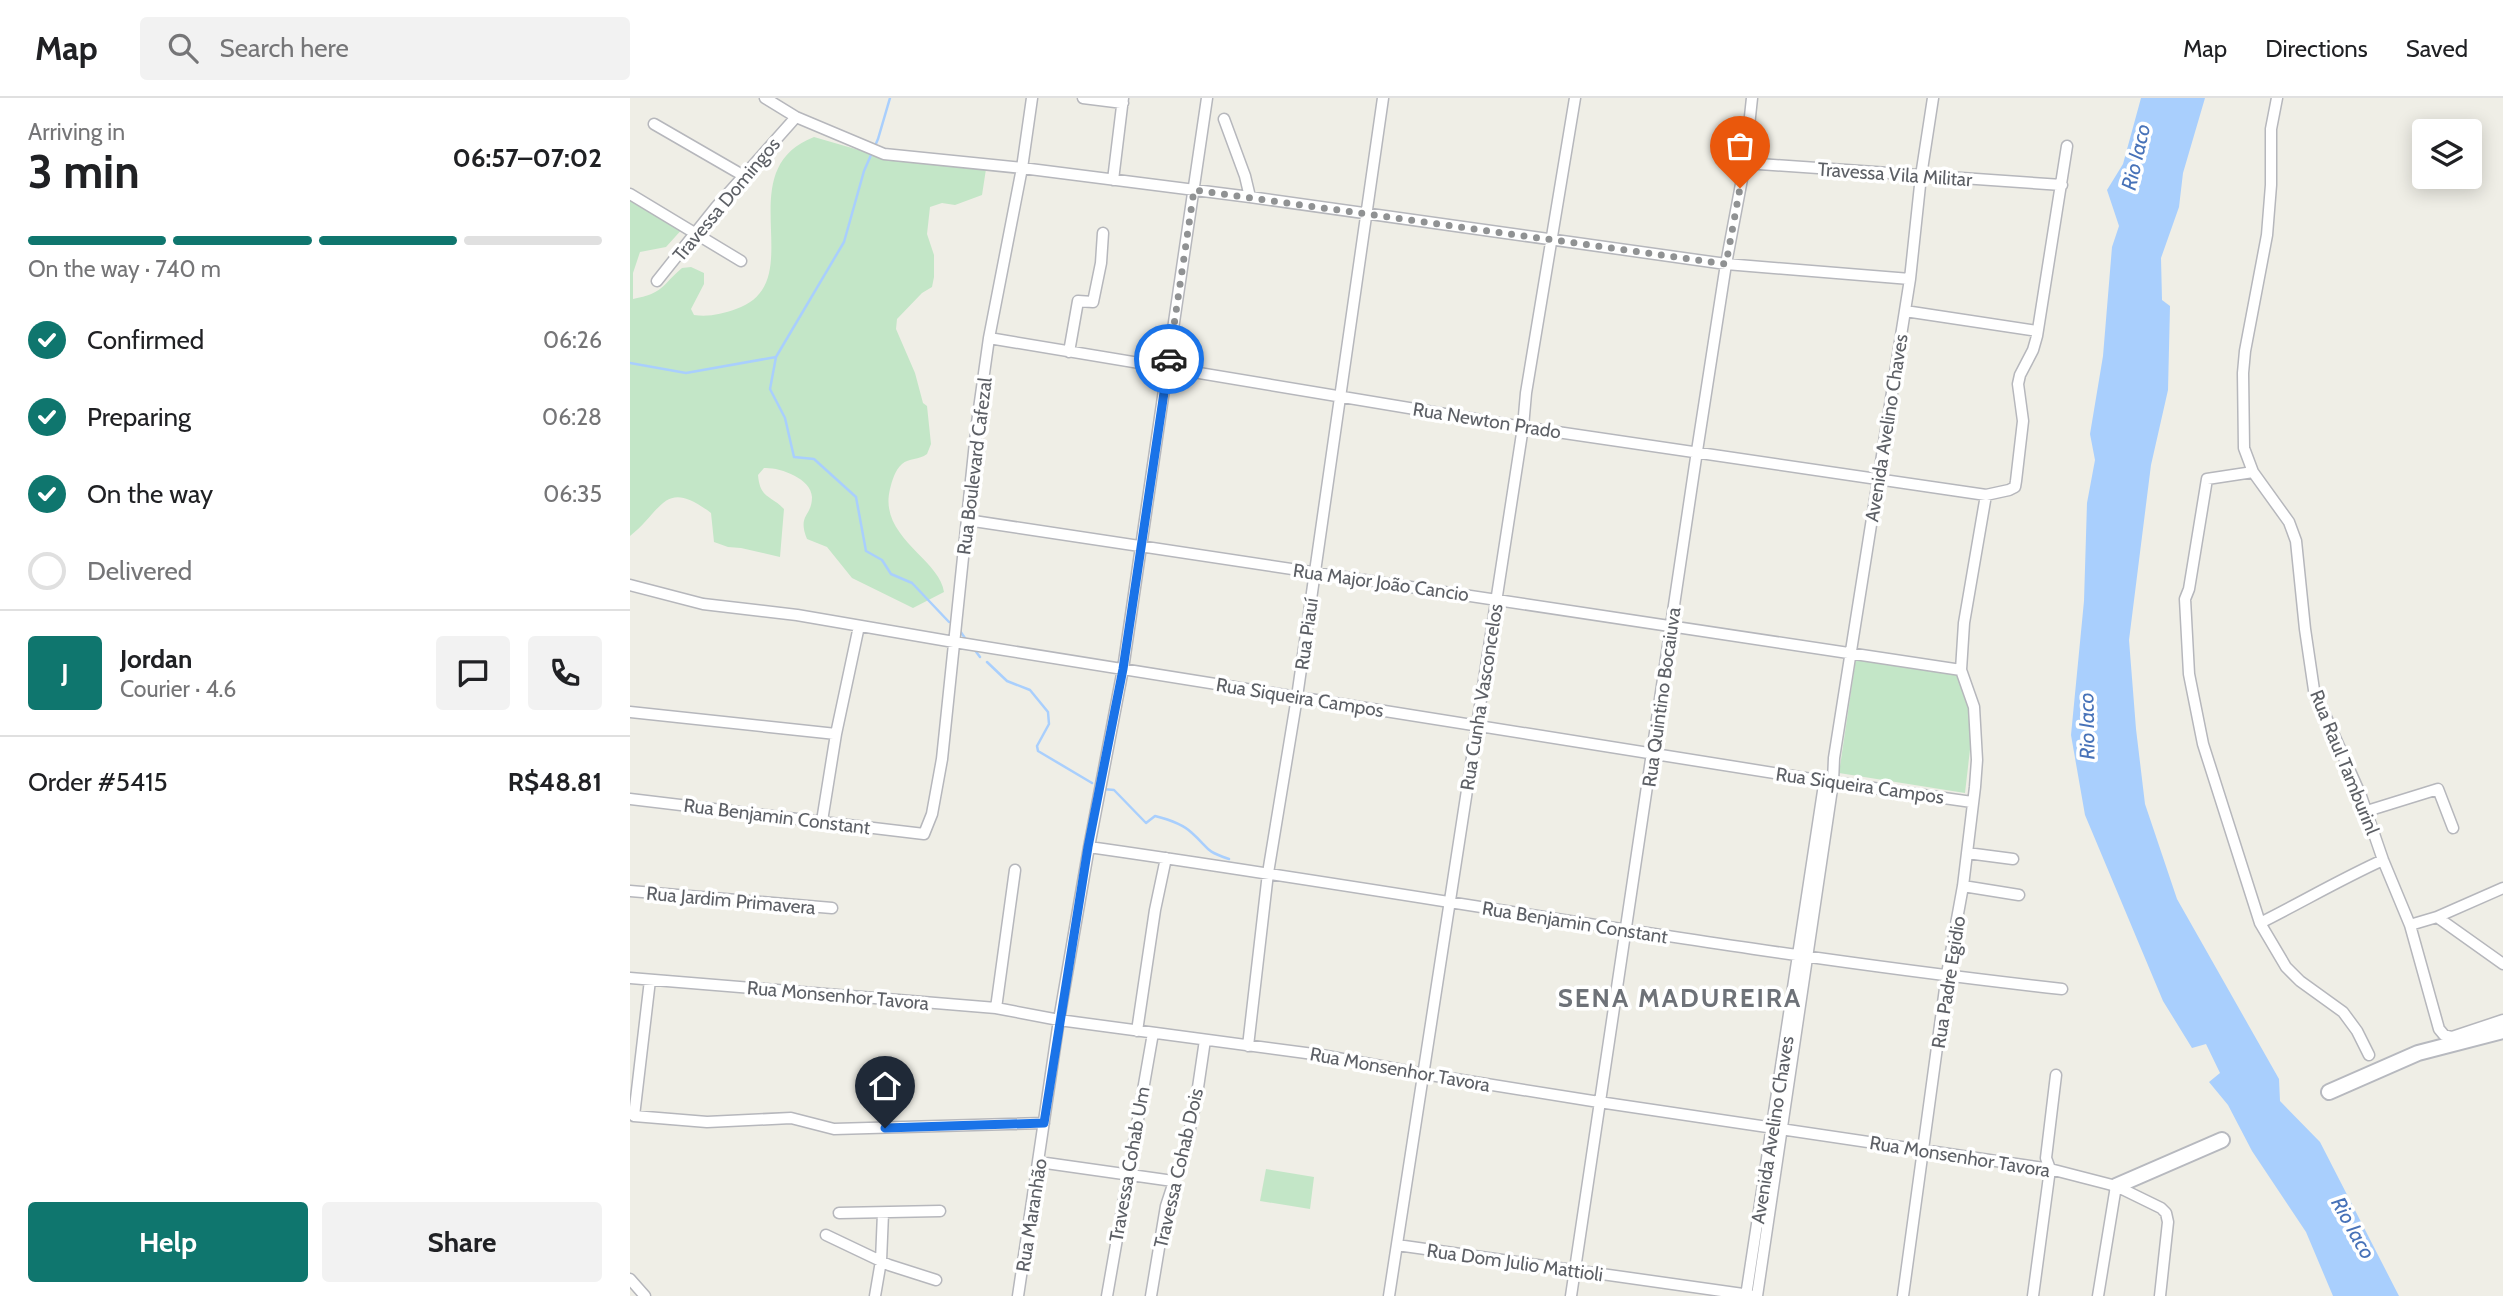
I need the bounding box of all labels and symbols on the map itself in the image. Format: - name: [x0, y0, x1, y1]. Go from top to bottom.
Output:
- pin: [1710, 116, 1770, 188]
- water label: Rio Iaco: [2116, 121, 2155, 192]
- street label: Travessa Domingos: [668, 133, 785, 266]
- street label: Travessa Vila Militar: [1817, 158, 1973, 191]
- courier: [1134, 324, 1204, 394]
- street label: Avenida Avelino Chaves: [1860, 332, 1913, 524]
- street label: Rua Boulevard Cafezal: [952, 376, 997, 556]
- street label: Rua Newton Prado: [1411, 397, 1563, 444]
- street label: Rua Major João Cancio: [1292, 559, 1470, 606]
- street label: Rua Piauí: [1290, 597, 1323, 672]
- street label: Rua Cunha Vasconcelos: [1455, 602, 1508, 792]
- street label: Rua Quintino Bocaiuva: [1637, 606, 1685, 788]
- street label: Rua Siqueira Campos: [1214, 673, 1386, 722]
- street label: Rua Raul Tamburinl: [2305, 686, 2384, 838]
- water label: Rio Iaco: [2073, 692, 2100, 760]
- street label: Rua Siqueira Campos: [1774, 762, 1946, 809]
- street label: Rua Benjamin Constant: [682, 794, 872, 839]
- street label: Rua Jardim Primavera: [645, 882, 816, 919]
- street label: Rua Benjamin Constant: [1480, 896, 1670, 949]
- street label: Rua Padre Egidio: [1927, 914, 1970, 1050]
- street label: Rua Monsenhor Tavora: [746, 976, 930, 1015]
- district label: SENA MADUREIRA: [1558, 982, 1802, 1014]
- street label: Avenida Avelino Chaves: [1746, 1034, 1799, 1226]
- street label: Rua Monsenhor Tavora: [1308, 1042, 1492, 1097]
- pin: [855, 1056, 915, 1128]
- street label: Travessa Cohab Um: [1105, 1085, 1154, 1244]
- street label: Travessa Cohab Dois: [1149, 1086, 1208, 1250]
- street label: Rua Monsenhor Tavora: [1868, 1131, 2052, 1182]
- street label: Rua Maranhão: [1011, 1157, 1052, 1273]
- water label: Rio Iaco: [2326, 1192, 2381, 1263]
- street label: Rua Dom Julio Mattioli: [1425, 1239, 1604, 1286]

